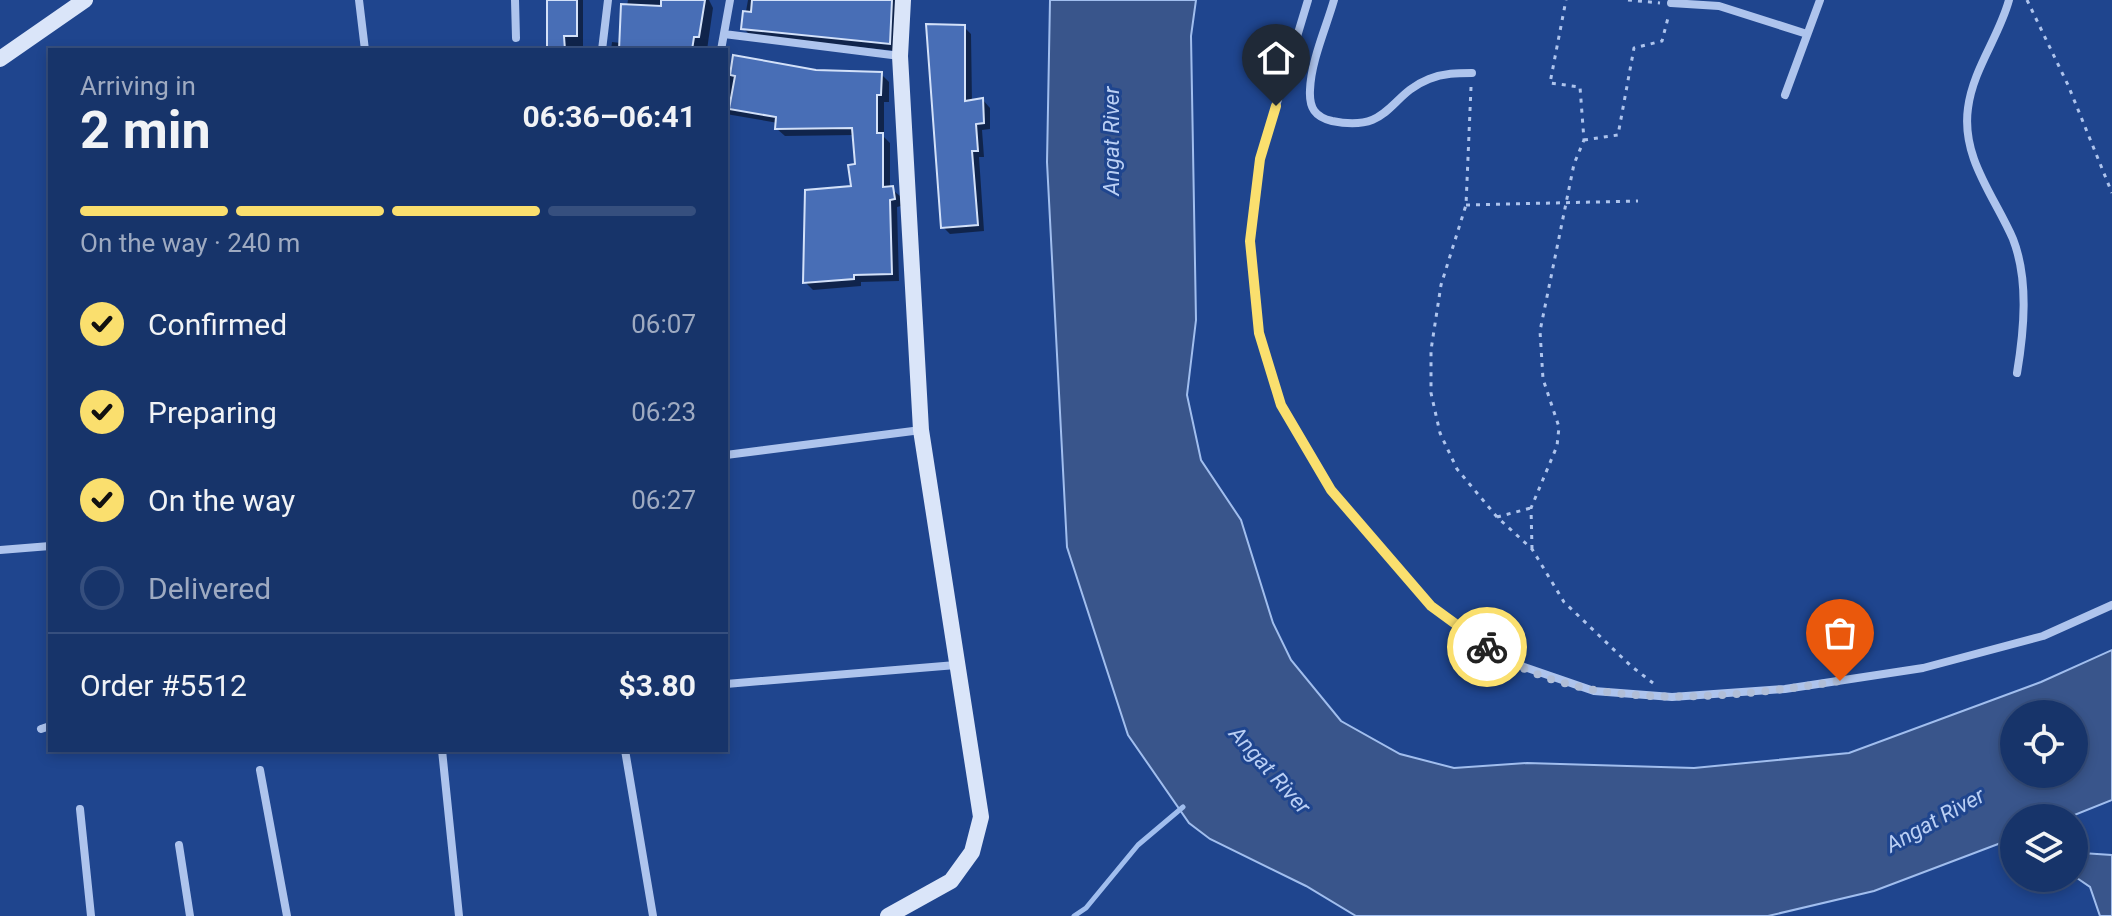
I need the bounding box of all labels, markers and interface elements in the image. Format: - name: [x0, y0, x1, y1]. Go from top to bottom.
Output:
- pin: [1242, 24, 1310, 106]
- icon: home: [1254, 36, 1298, 80]
- text: Arriving in: [80, 71, 196, 101]
- water label: Angat River: [1099, 86, 1124, 196]
- text: 06:36–06:41: [522, 99, 696, 134]
- text: 2 min: [80, 100, 211, 161]
- text: On the way · 240 m: [80, 228, 300, 258]
- icon: check: [80, 302, 124, 346]
- text: Confirmed: [148, 307, 287, 342]
- text: 06:07: [631, 309, 696, 339]
- icon: check: [80, 390, 124, 434]
- text: Preparing: [148, 395, 277, 430]
- text: 06:23: [631, 397, 696, 427]
- icon: check: [80, 478, 124, 522]
- text: On the way: [148, 483, 295, 518]
- text: 06:27: [631, 485, 696, 515]
- text: Delivered: [148, 571, 271, 606]
- pin: [1806, 599, 1874, 681]
- courier: [1447, 607, 1527, 687]
- icon: bag: [1818, 611, 1862, 655]
- icon: bike: [1465, 625, 1509, 669]
- text: Order #5512: [80, 668, 247, 703]
- text: $3.80: [618, 668, 696, 703]
- map controls: [2000, 700, 2088, 892]
- button: locate: [2000, 700, 2088, 788]
- water label: Angat River: [1224, 720, 1316, 819]
- water label: Angat River: [1881, 782, 1989, 858]
- button: layers: [2000, 804, 2088, 892]

